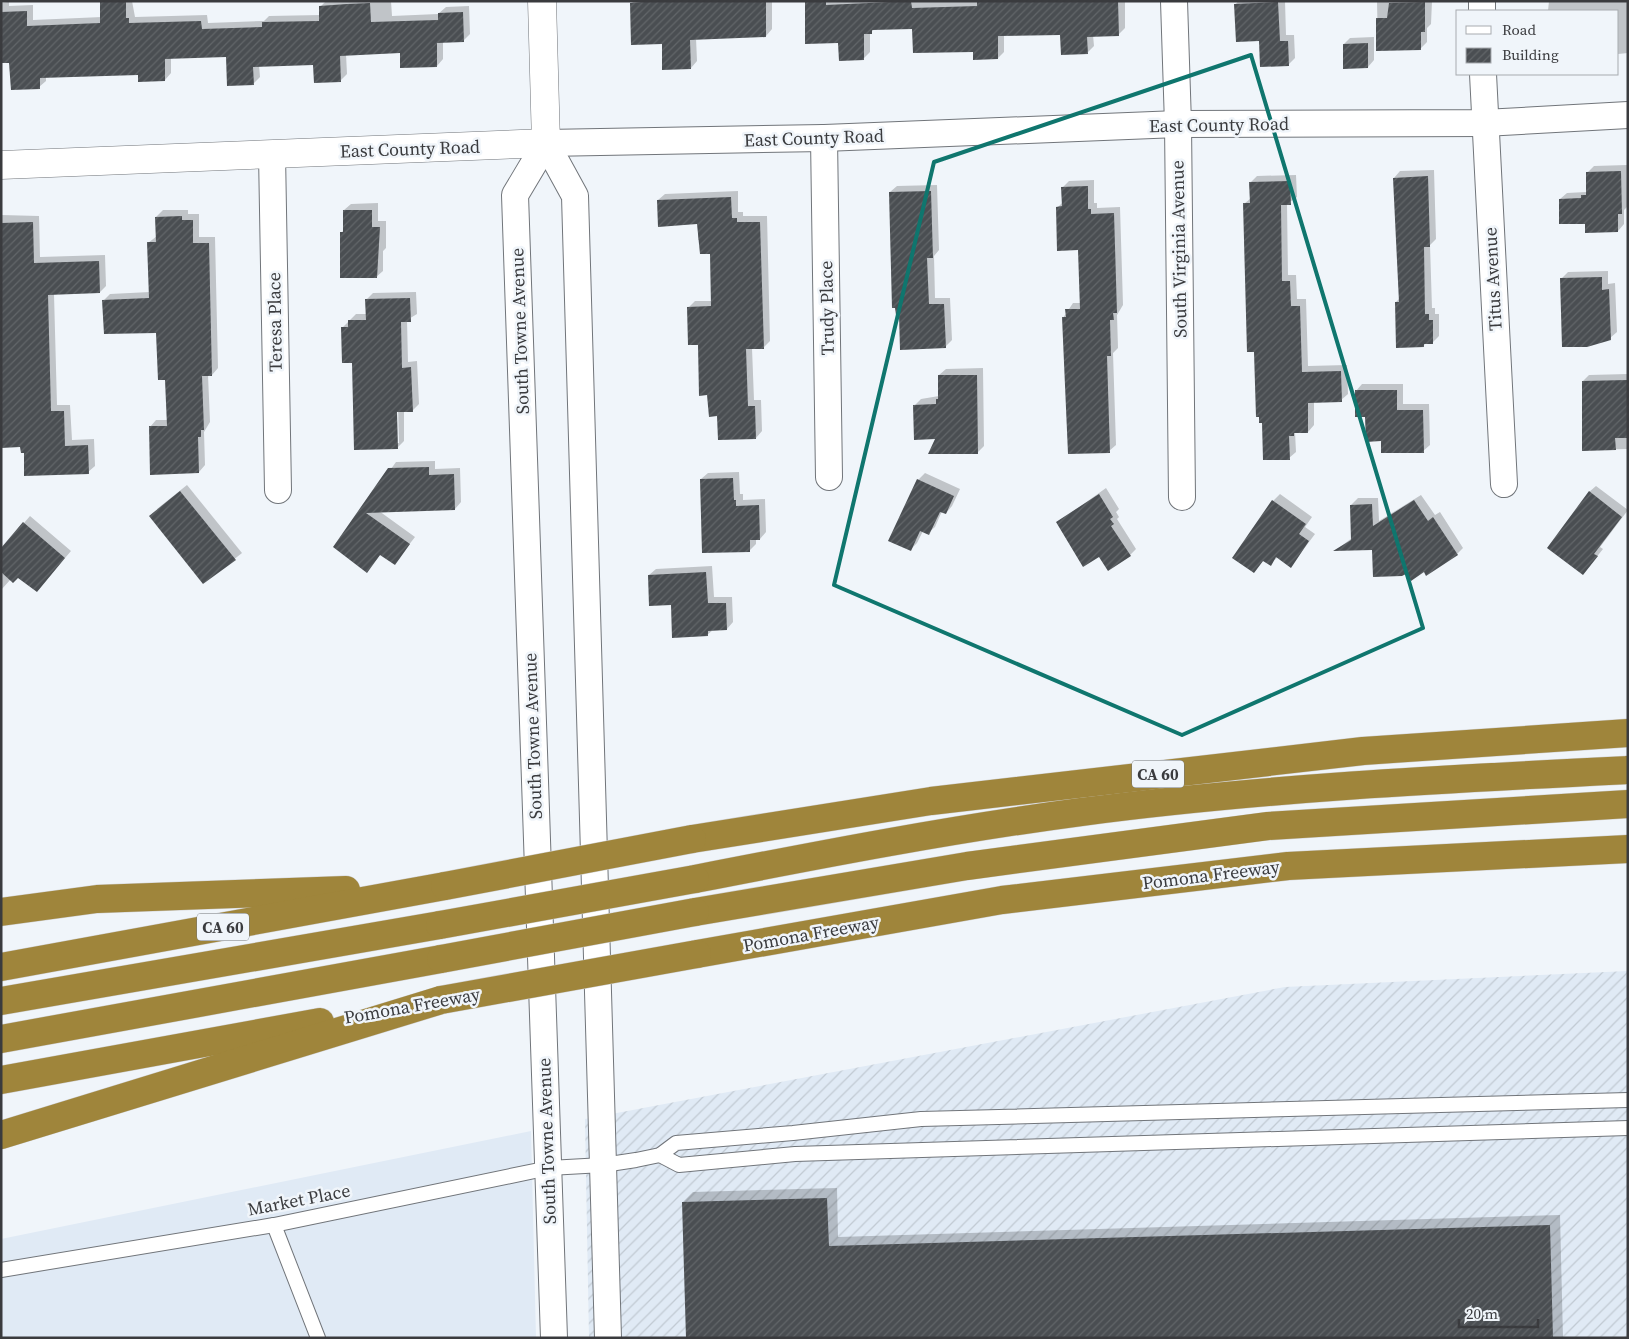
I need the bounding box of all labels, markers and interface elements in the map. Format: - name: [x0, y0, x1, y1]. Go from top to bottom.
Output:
- legend: [1456, 10, 1619, 75]
- text: Road: [1502, 19, 1536, 40]
- text: Building: [1502, 44, 1559, 65]
- street label: East County Road: [1149, 111, 1289, 138]
- street label: East County Road: [743, 123, 885, 152]
- street label: East County Road: [339, 134, 481, 163]
- street label: South Virginia Avenue: [1164, 160, 1193, 338]
- street label: Titus Avenue: [1477, 227, 1508, 331]
- street label: South Towne Avenue: [504, 247, 535, 415]
- street label: Trudy Place: [813, 260, 840, 356]
- street label: Teresa Place: [261, 272, 288, 372]
- street label: South Towne Avenue: [517, 652, 548, 820]
- road number: CA 60: [1132, 761, 1184, 788]
- street label: Pomona Freeway: [1141, 854, 1282, 895]
- street label: Pomona Freeway: [741, 909, 882, 958]
- road number: CA 60: [197, 914, 249, 940]
- street label: Pomona Freeway: [342, 981, 483, 1030]
- street label: South Towne Avenue: [531, 1057, 562, 1225]
- street label: Market Place: [245, 1177, 352, 1222]
- scale bar: [1459, 1296, 1538, 1328]
- text: 20 m: [1466, 1303, 1498, 1324]

